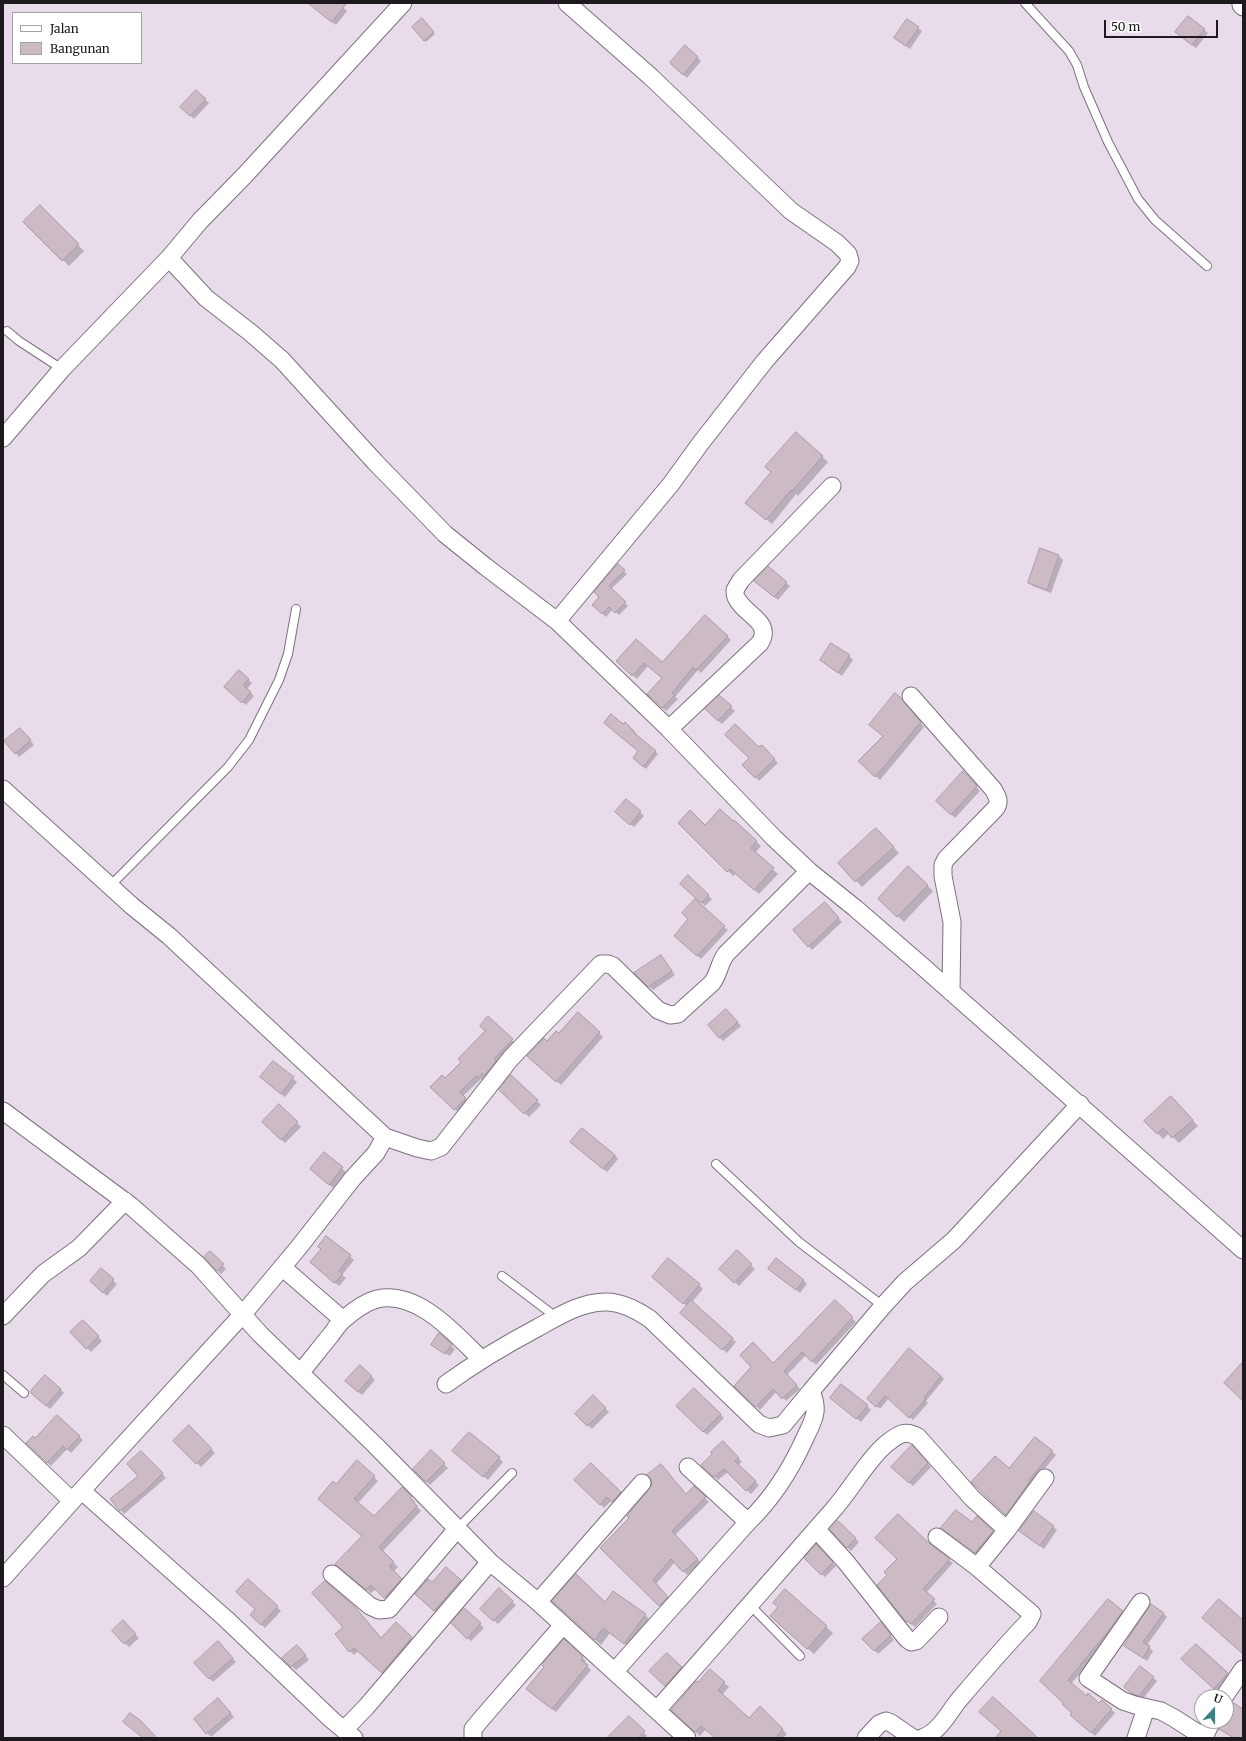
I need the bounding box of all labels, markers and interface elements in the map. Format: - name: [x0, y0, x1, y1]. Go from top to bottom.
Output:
- legend: [12, 12, 142, 64]
- scale bar: [1106, 12, 1220, 38]
- text: 50 m: [1111, 19, 1140, 34]
- text: Jalan: [50, 21, 79, 36]
- text: Bangunan: [50, 41, 110, 56]
- north arrow: [1194, 1689, 1234, 1729]
- text: U: [1212, 1691, 1224, 1707]

